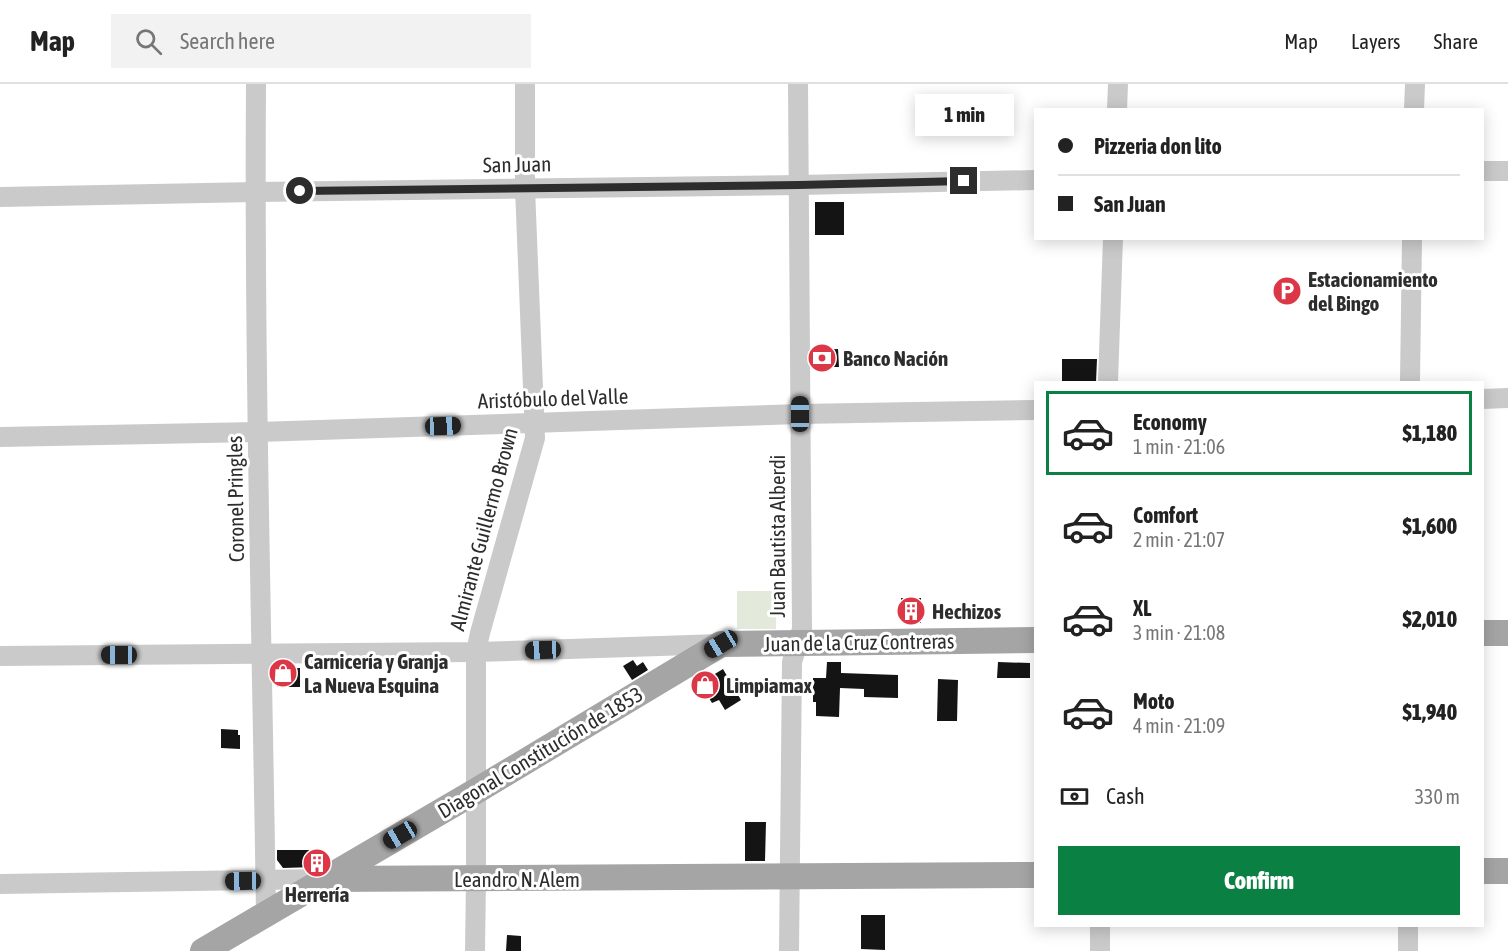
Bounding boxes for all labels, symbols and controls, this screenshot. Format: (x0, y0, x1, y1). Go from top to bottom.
search box (111, 14, 531, 68)
text: Map (30, 25, 75, 57)
icon: search (132, 25, 165, 58)
text: Search here (180, 28, 275, 54)
text: Map (1284, 29, 1318, 53)
text: Layers (1351, 29, 1401, 53)
text: Share (1434, 29, 1478, 53)
callout: 1 min (914, 94, 1014, 136)
text: 1 min (944, 103, 985, 126)
text: Pizzeria don lito (1094, 133, 1222, 159)
street label: San Juan (483, 151, 551, 177)
route end (950, 167, 977, 194)
route start (286, 177, 313, 204)
text: San Juan (1094, 191, 1166, 217)
place label: Estacionamiento del Bingo (1308, 267, 1438, 315)
parking icon: Estacionamiento del Bingo (1271, 275, 1303, 307)
bank icon: Banco Nación (806, 342, 838, 374)
place label: Banco Nación (843, 346, 948, 370)
street label: Aristóbulo del Valle (477, 383, 629, 413)
car (791, 396, 809, 432)
icon: car (1061, 406, 1115, 460)
text: Economy (1133, 409, 1207, 435)
car (425, 416, 461, 436)
text: $1,180 (1402, 420, 1457, 446)
street label: Almirante Guillermo Brown (444, 425, 522, 633)
text: 1 min · 21:06 (1133, 435, 1225, 458)
street label: Coronel Pringles (222, 436, 248, 562)
street label: Juan Bautista Alberdi (765, 455, 789, 617)
icon: car (1061, 499, 1115, 553)
text: Comfort (1133, 502, 1198, 528)
text: $1,600 (1402, 513, 1457, 539)
text: 2 min · 21:07 (1133, 528, 1225, 551)
icon: car (1061, 592, 1115, 646)
building icon: Hechizos (895, 595, 927, 627)
text: XL (1133, 595, 1151, 621)
place label: Hechizos (932, 599, 1002, 623)
text: $2,010 (1402, 606, 1457, 632)
text: 3 min · 21:08 (1133, 621, 1225, 644)
car (701, 627, 741, 661)
street label: Juan de la Cruz Contreras (763, 628, 955, 656)
car (525, 640, 561, 660)
car (101, 646, 137, 664)
place label: Carnicería y Granja La Nueva Esquina (304, 649, 449, 697)
shop icon: Carnicería y Granja La Nueva Esquina (267, 657, 299, 689)
shop icon: Limpiamax (689, 669, 721, 701)
place label: Limpiamax (726, 673, 813, 697)
street label: Diagonal Constitución de 1853 (433, 681, 647, 823)
icon: car (1061, 685, 1115, 739)
text: Moto (1133, 688, 1175, 714)
text: $1,940 (1402, 699, 1457, 725)
text: 4 min · 21:09 (1133, 714, 1225, 737)
icon: cash (1058, 780, 1091, 813)
text: Cash (1106, 783, 1145, 809)
text: 330 m (1415, 785, 1460, 808)
car (380, 818, 420, 852)
button: Confirm (1058, 846, 1460, 915)
building icon: Herrería (301, 847, 333, 879)
street label: Leandro N. Alem (454, 867, 580, 891)
car (225, 872, 261, 890)
place label: Herrería (285, 882, 349, 906)

